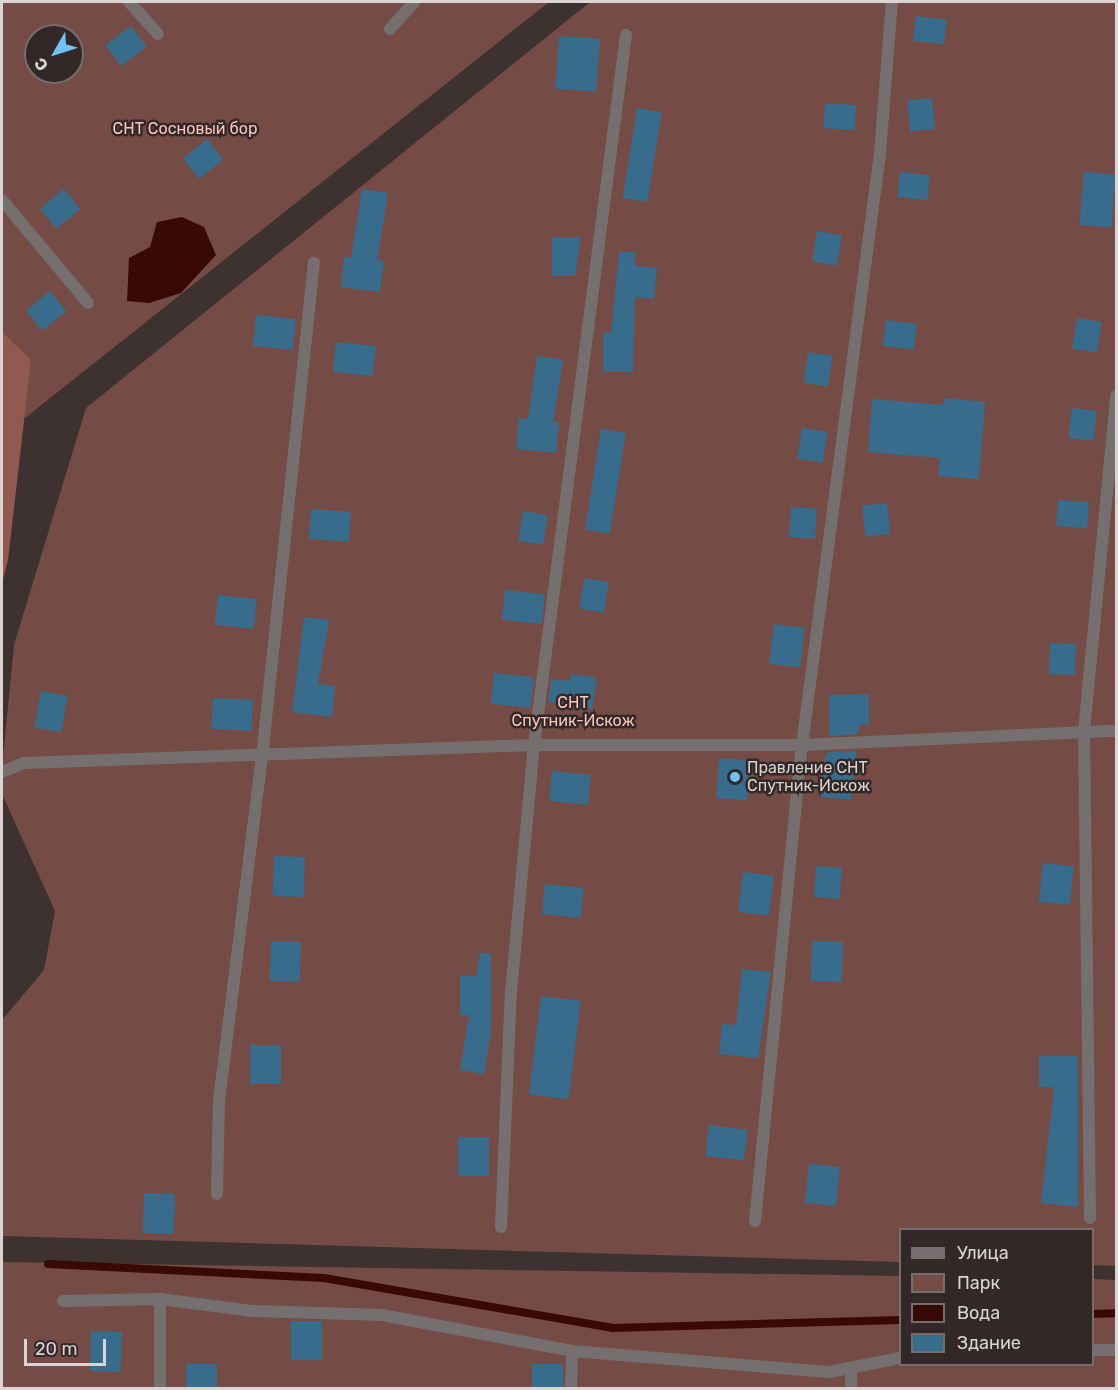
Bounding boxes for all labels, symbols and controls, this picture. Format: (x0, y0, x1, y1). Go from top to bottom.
north arrow (24, 24, 84, 84)
text: С (30, 54, 52, 75)
park label: СНТ Сосновый бор (113, 119, 257, 139)
park label: СНТ Спутник-Искож (512, 693, 634, 731)
place label: Правление СНТ Спутник-Искож (747, 758, 870, 796)
marker: Правление СНТ Спутник-Искож (728, 770, 742, 784)
legend (899, 1228, 1094, 1366)
text: Улица (957, 1242, 1009, 1264)
text: Парк (957, 1272, 1000, 1294)
text: Вода (957, 1302, 1000, 1324)
scale bar (27, 1327, 110, 1365)
text: Здание (957, 1332, 1021, 1354)
text: 20 m (35, 1338, 77, 1360)

